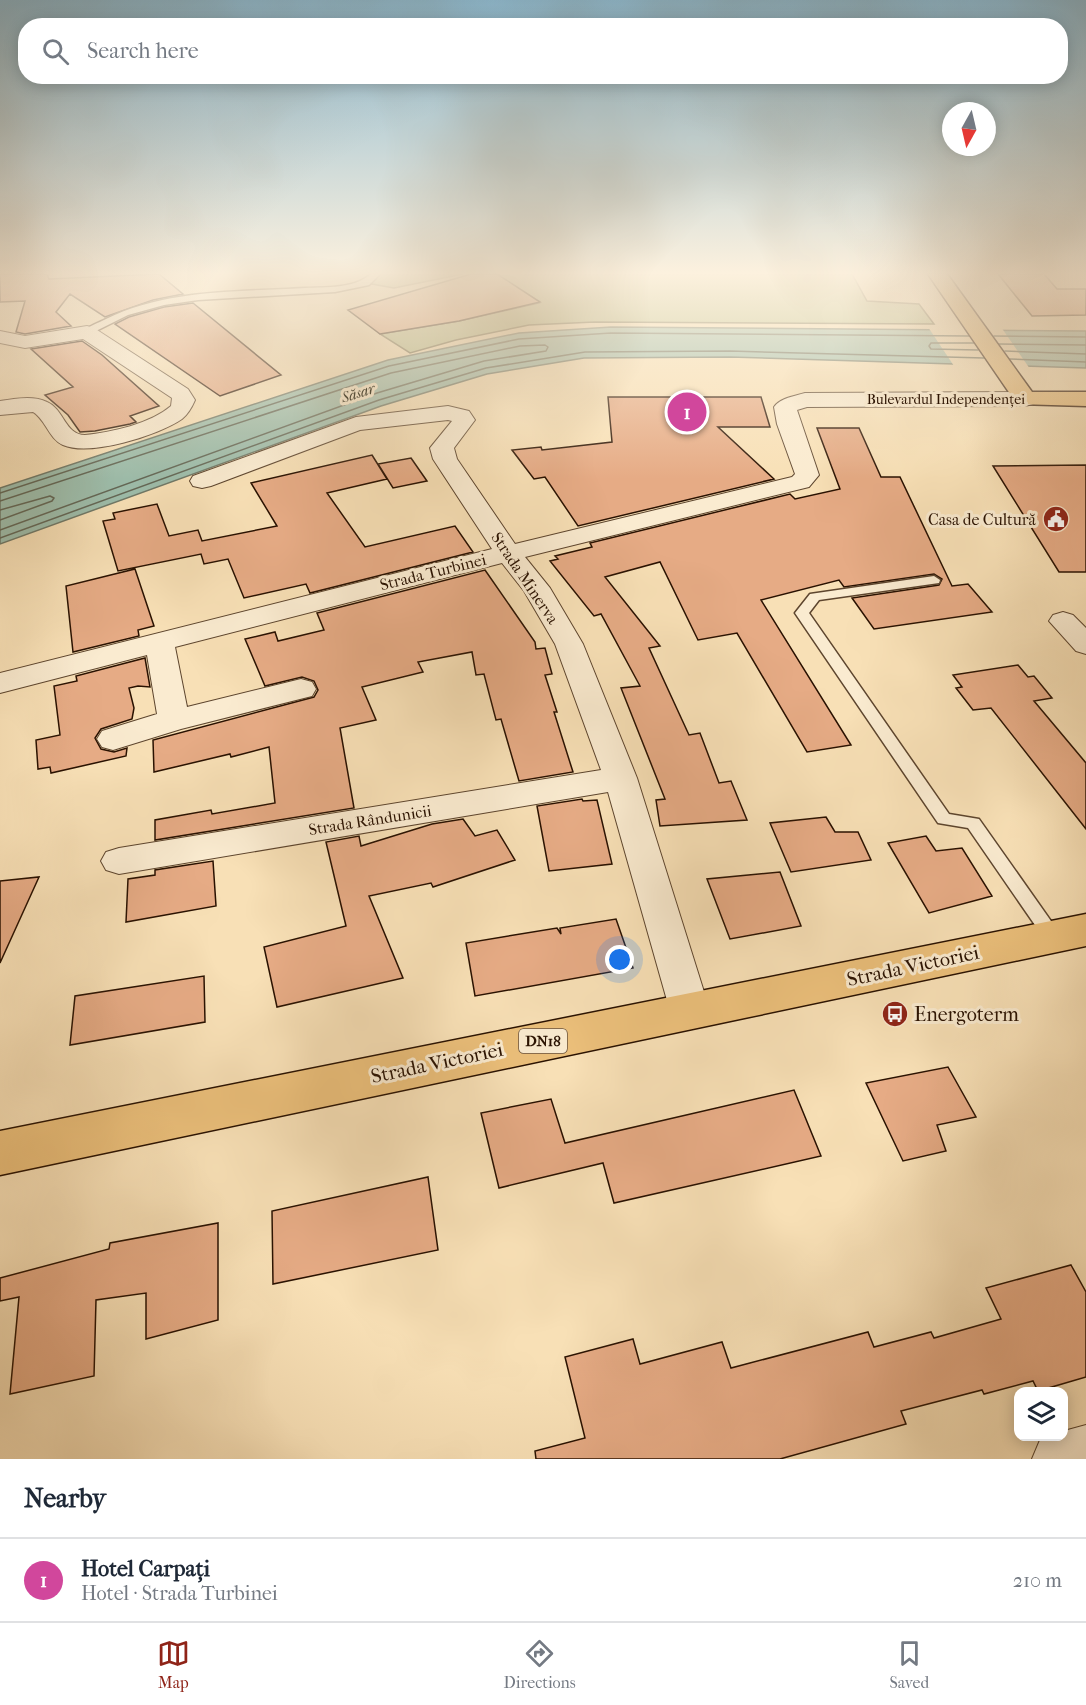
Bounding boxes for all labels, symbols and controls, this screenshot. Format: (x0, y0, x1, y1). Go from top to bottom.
search box (18, 18, 1068, 84)
icon: search (39, 35, 72, 68)
text: Search here (87, 38, 199, 64)
north arrow (942, 102, 996, 156)
water label: Săsar (338, 379, 378, 407)
pin: 1 (668, 390, 706, 434)
street label: Bulevardul Independenței (867, 391, 1025, 408)
public building icon: Casa de Cultură (1041, 504, 1071, 534)
place label: Casa de Cultură (928, 510, 1037, 529)
street label: Strada Minerva (487, 529, 563, 628)
street label: Strada Turbinei (378, 550, 488, 594)
street label: Strada Rândunicii (307, 801, 433, 839)
street label: Strada Victoriei (845, 941, 981, 991)
your location (605, 945, 634, 974)
bus stop icon: Energoterm (880, 999, 910, 1029)
place label: Energoterm (914, 1003, 1019, 1026)
road number: DN18 (519, 1029, 567, 1053)
street label: Strada Victoriei (369, 1038, 505, 1088)
map controls (1014, 1387, 1068, 1441)
button: layers (1014, 1387, 1068, 1441)
text: Nearby (24, 1483, 106, 1514)
text: Hotel Carpați (81, 1556, 210, 1582)
text: 1 (40, 1569, 47, 1592)
text: 210 m (1013, 1569, 1062, 1592)
text: Hotel · Strada Turbinei (81, 1582, 278, 1605)
tab: Map (157, 1637, 190, 1692)
tab: Directions (504, 1637, 576, 1692)
tab: Saved (889, 1637, 929, 1692)

